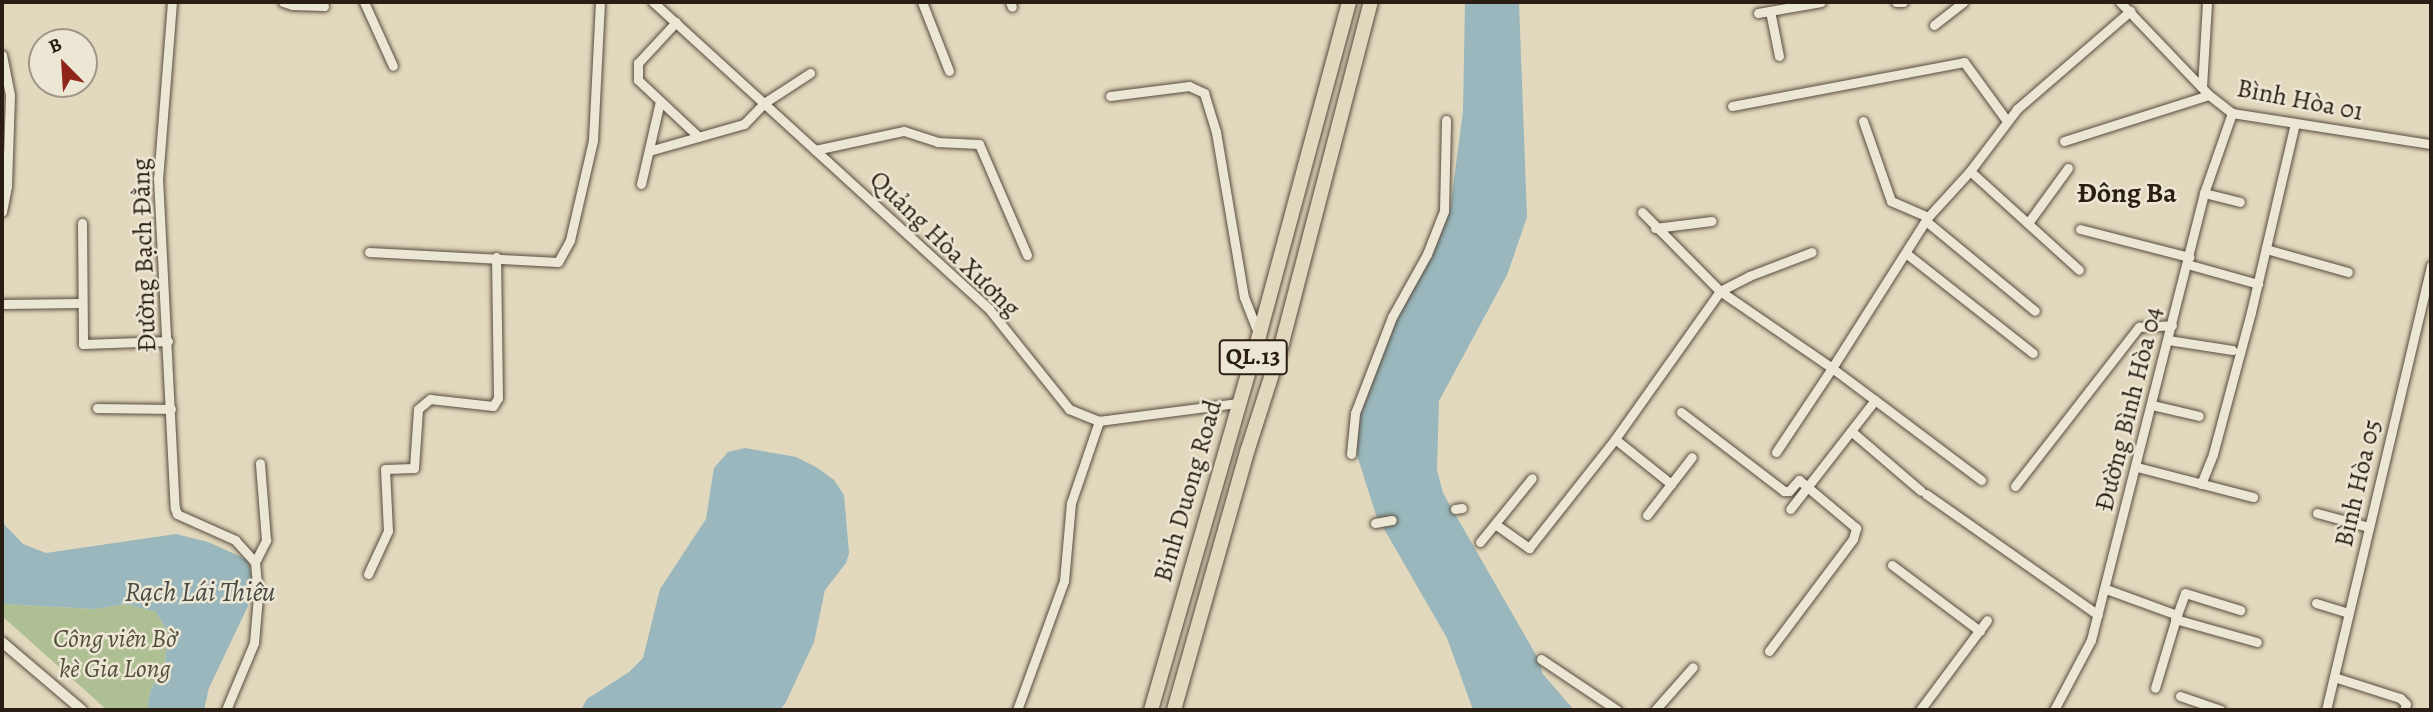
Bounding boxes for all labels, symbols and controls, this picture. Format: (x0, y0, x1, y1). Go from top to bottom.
north arrow (28, 28, 98, 98)
text: B (45, 31, 66, 60)
street label: Bình Hòa 01 (2234, 72, 2366, 128)
street label: Đường Bạch Đằng (125, 157, 163, 353)
street label: Quảng Hòa Xương (863, 164, 1027, 324)
district label: Đông Ba (2077, 176, 2177, 210)
street label: Đường Bình Hòa 04 (2089, 304, 2169, 514)
road number: QL.13 (1218, 336, 1288, 378)
street label: Binh Duong Road (1147, 396, 1229, 586)
street label: Bình Hòa 05 (2328, 416, 2388, 550)
water label: Rạch Lái Thiêu (125, 575, 275, 609)
park label: Công viên Bờ kè Gia Long (53, 623, 177, 684)

